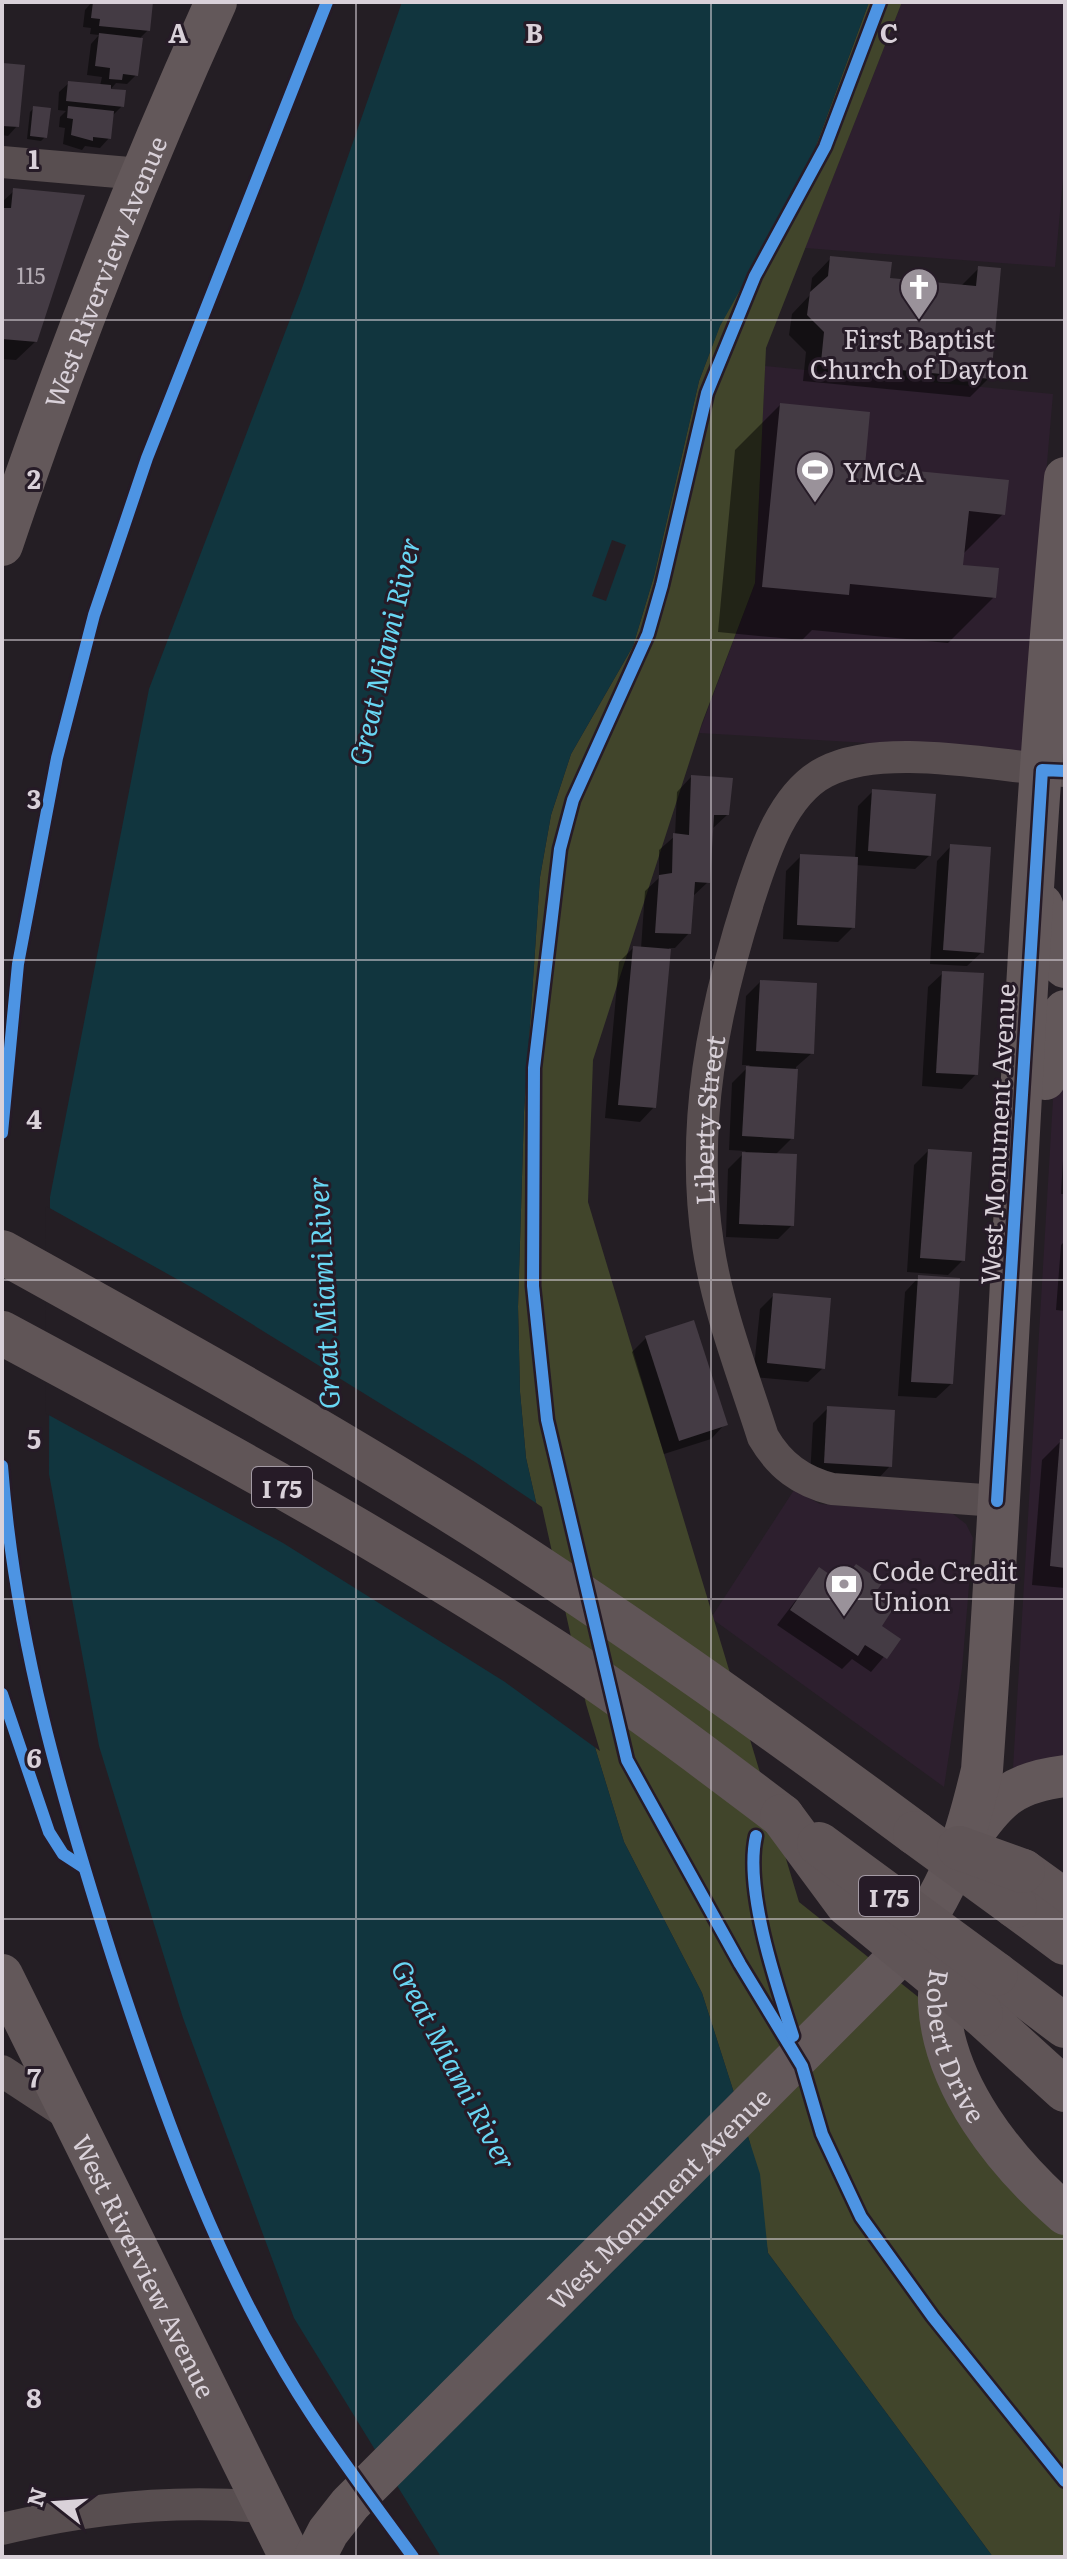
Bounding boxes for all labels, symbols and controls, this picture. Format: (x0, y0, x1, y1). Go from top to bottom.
text: A (168, 12, 188, 51)
text: B (525, 12, 543, 51)
text: C (880, 12, 898, 51)
street label: West Riverview Avenue (32, 129, 175, 413)
text: 1 (29, 138, 40, 177)
house number: 115 (16, 258, 46, 291)
church icon: First Baptist Church of Dayton (898, 266, 940, 321)
place label: First Baptist Church of Dayton (810, 318, 1028, 387)
sports icon: YMCA (794, 449, 836, 504)
place label: YMCA (843, 451, 924, 490)
text: 2 (27, 458, 41, 497)
water label: Great Miami River (336, 533, 430, 769)
text: 3 (27, 778, 41, 817)
street label: West Monument Avenue (969, 982, 1023, 1286)
street label: Liberty Street (682, 1031, 733, 1206)
text: 4 (26, 1098, 42, 1137)
water label: Great Miami River (295, 1176, 349, 1410)
text: 5 (27, 1418, 41, 1457)
road number: I 75 (252, 1467, 312, 1507)
place label: Code Credit Union (872, 1550, 1018, 1619)
bank icon: Code Credit Union (823, 1563, 865, 1618)
text: 6 (26, 1737, 42, 1776)
road number: I 75 (859, 1876, 919, 1916)
water label: Great Miami River (382, 1951, 528, 2177)
street label: Robert Drive (919, 1967, 997, 2129)
text: 7 (27, 2057, 41, 2096)
street label: West Monument Avenue (537, 2077, 778, 2318)
street label: West Riverview Avenue (64, 2127, 227, 2404)
text: 8 (26, 2377, 42, 2416)
north arrow (16, 2463, 96, 2543)
text: N (17, 2483, 54, 2510)

